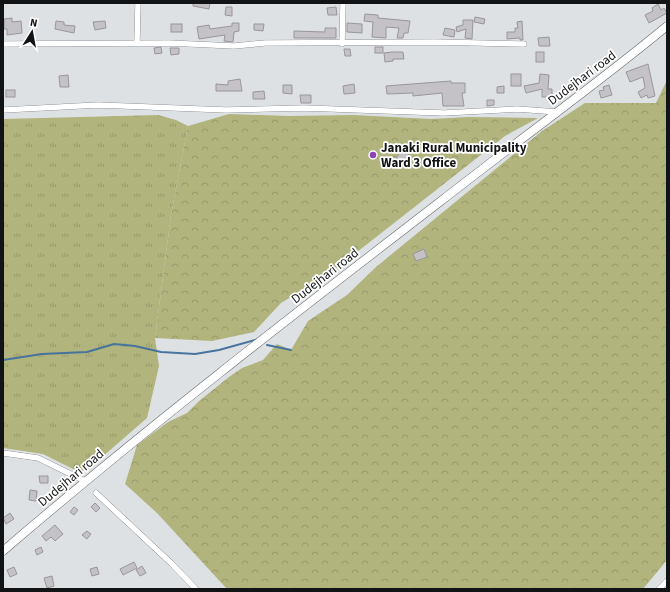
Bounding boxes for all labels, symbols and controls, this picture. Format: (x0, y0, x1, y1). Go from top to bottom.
north arrow (12, 12, 52, 52)
text: N (29, 15, 39, 31)
street label: Dudejhari road (544, 46, 620, 110)
place label: Janaki Rural Municipality Ward 3 Office (381, 139, 527, 172)
marker: Janaki Rural Municipality Ward 3 Office (368, 150, 378, 160)
street label: Dudejhari road (288, 244, 362, 308)
street label: Dudejhari road (34, 445, 108, 511)

